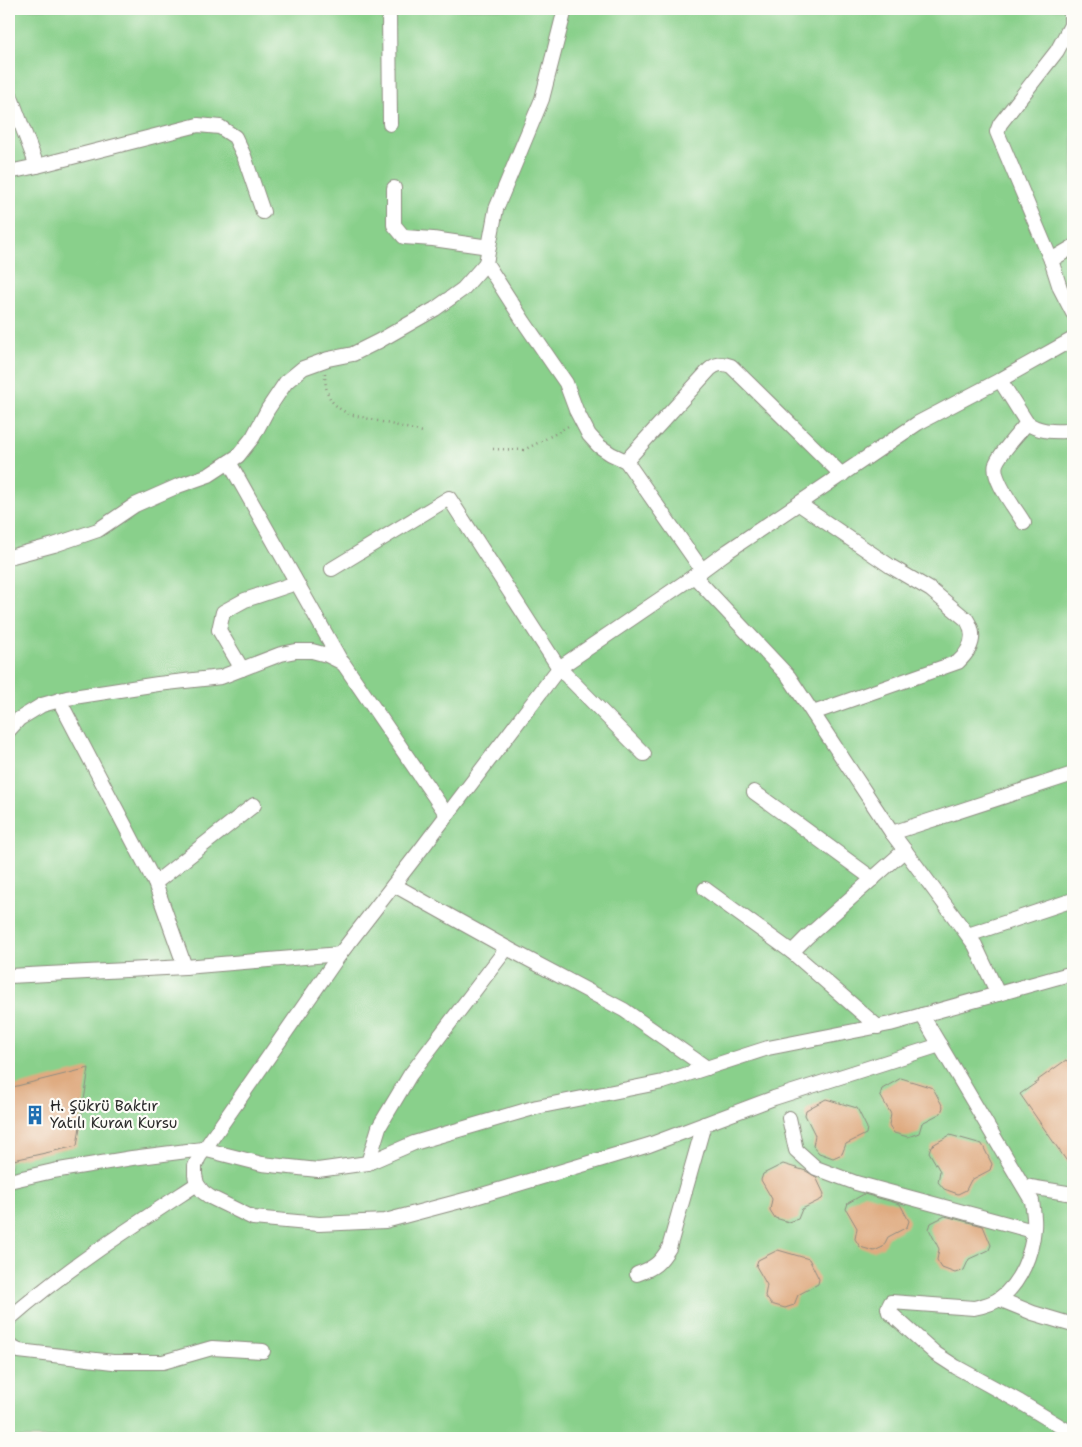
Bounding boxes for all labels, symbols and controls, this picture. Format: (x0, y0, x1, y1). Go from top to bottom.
place label: H. Şükrü Baktır Yatılı Kuran Kursu (50, 1096, 178, 1133)
building icon: H. Şükrü Baktır Yatılı Kuran Kursu (24, 1104, 46, 1126)

